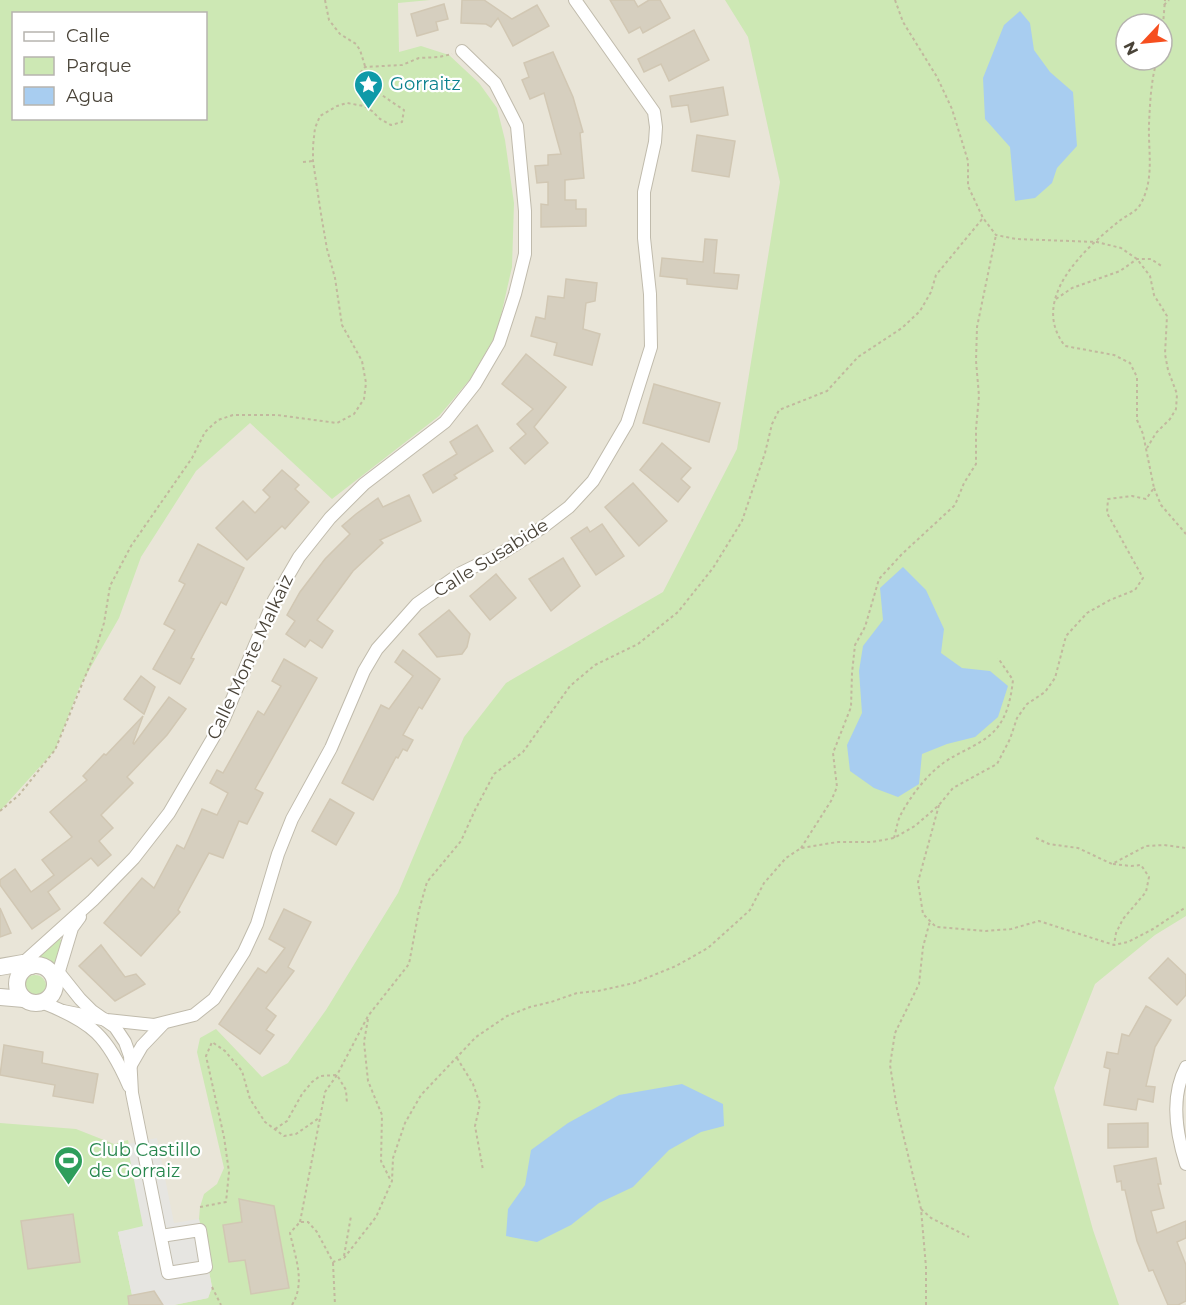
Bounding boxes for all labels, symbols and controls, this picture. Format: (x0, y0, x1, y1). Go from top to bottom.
legend (12, 12, 207, 120)
north arrow (1114, 12, 1174, 72)
text: Calle (66, 25, 110, 47)
text: N (1120, 38, 1142, 58)
text: Parque (66, 55, 132, 77)
place icon: Gorraitz (353, 68, 385, 110)
place label: Gorraitz (390, 73, 461, 95)
text: Agua (66, 85, 114, 107)
street label: Calle Susabide (430, 514, 553, 602)
street label: Calle Monte Malkaiz (202, 571, 298, 743)
place label: Club Castillo de Gorraiz (89, 1139, 201, 1182)
sports icon: Club Castillo de Gorraiz (52, 1144, 84, 1186)

